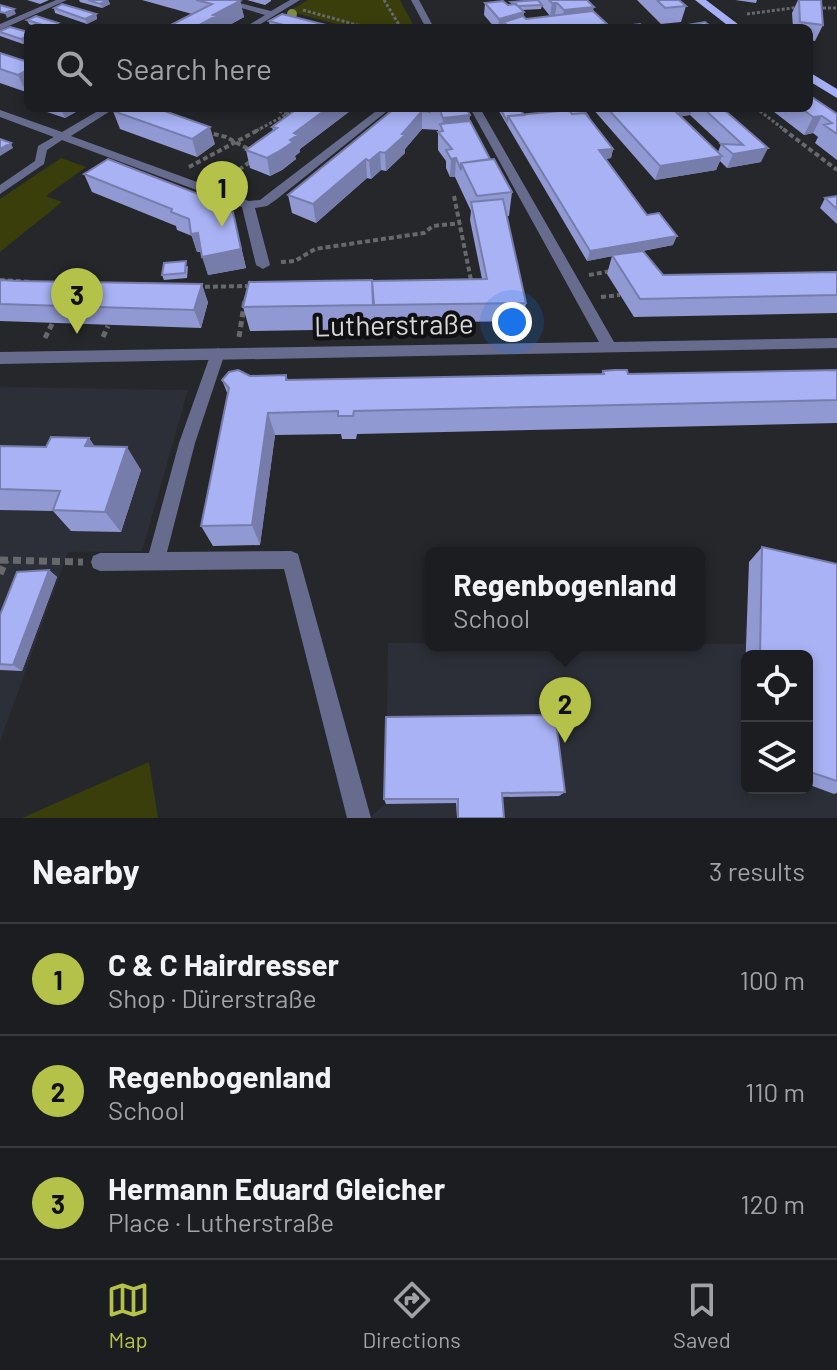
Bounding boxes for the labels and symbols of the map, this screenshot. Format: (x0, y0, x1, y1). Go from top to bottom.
pin: 1 (196, 161, 248, 227)
pin: 3 (51, 268, 103, 334)
your location (492, 302, 532, 342)
street label: Lutherstraße (314, 306, 474, 342)
pin: 2 (539, 677, 591, 743)

